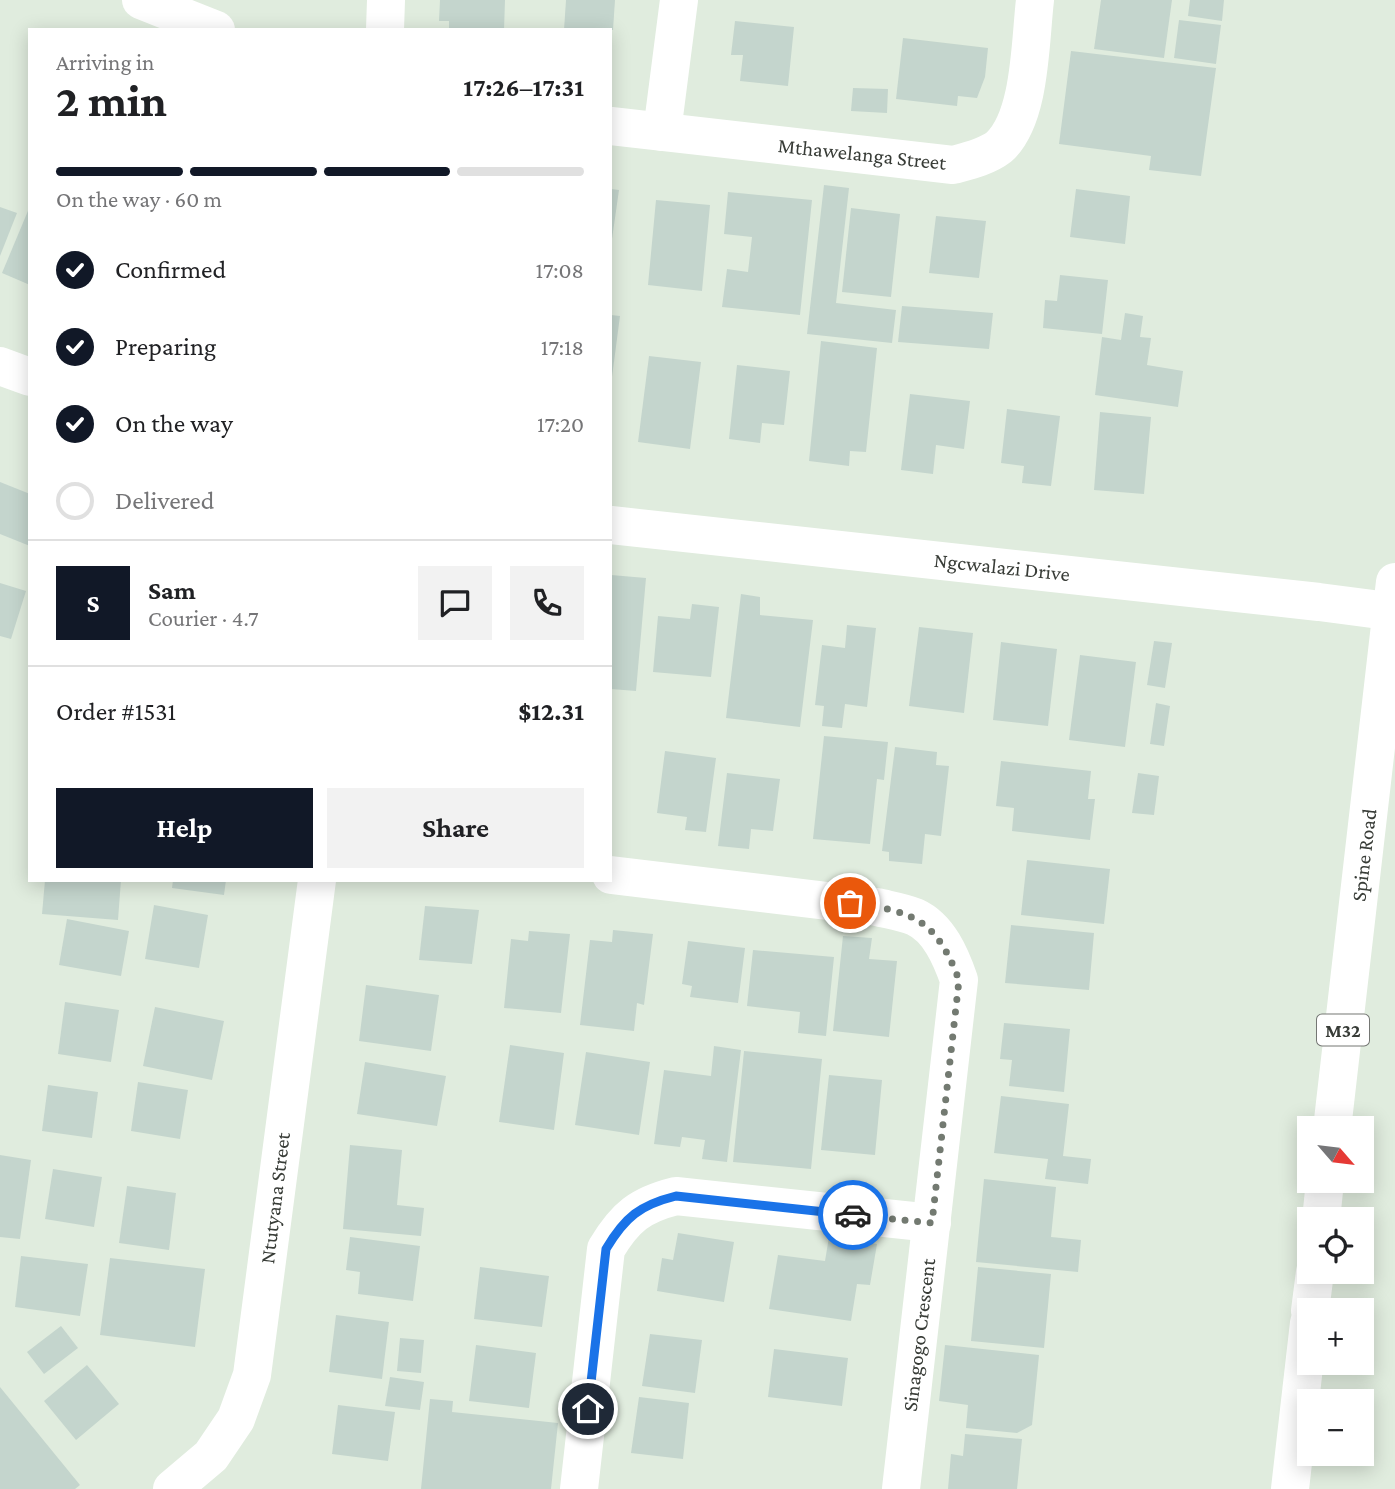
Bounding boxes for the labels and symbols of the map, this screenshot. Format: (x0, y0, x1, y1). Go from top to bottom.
street label: Mthawelanga Street (777, 133, 948, 175)
street label: Ngcwalazi Drive (933, 548, 1071, 586)
street label: Spine Road (1346, 807, 1382, 903)
pin (820, 873, 880, 933)
road number: M32 (1317, 1014, 1369, 1046)
north arrow (1297, 1116, 1374, 1194)
street label: Ntutyana Street (255, 1130, 295, 1265)
courier (818, 1180, 888, 1250)
street label: Sinagogo Crescent (898, 1256, 940, 1413)
pin (558, 1379, 618, 1439)

